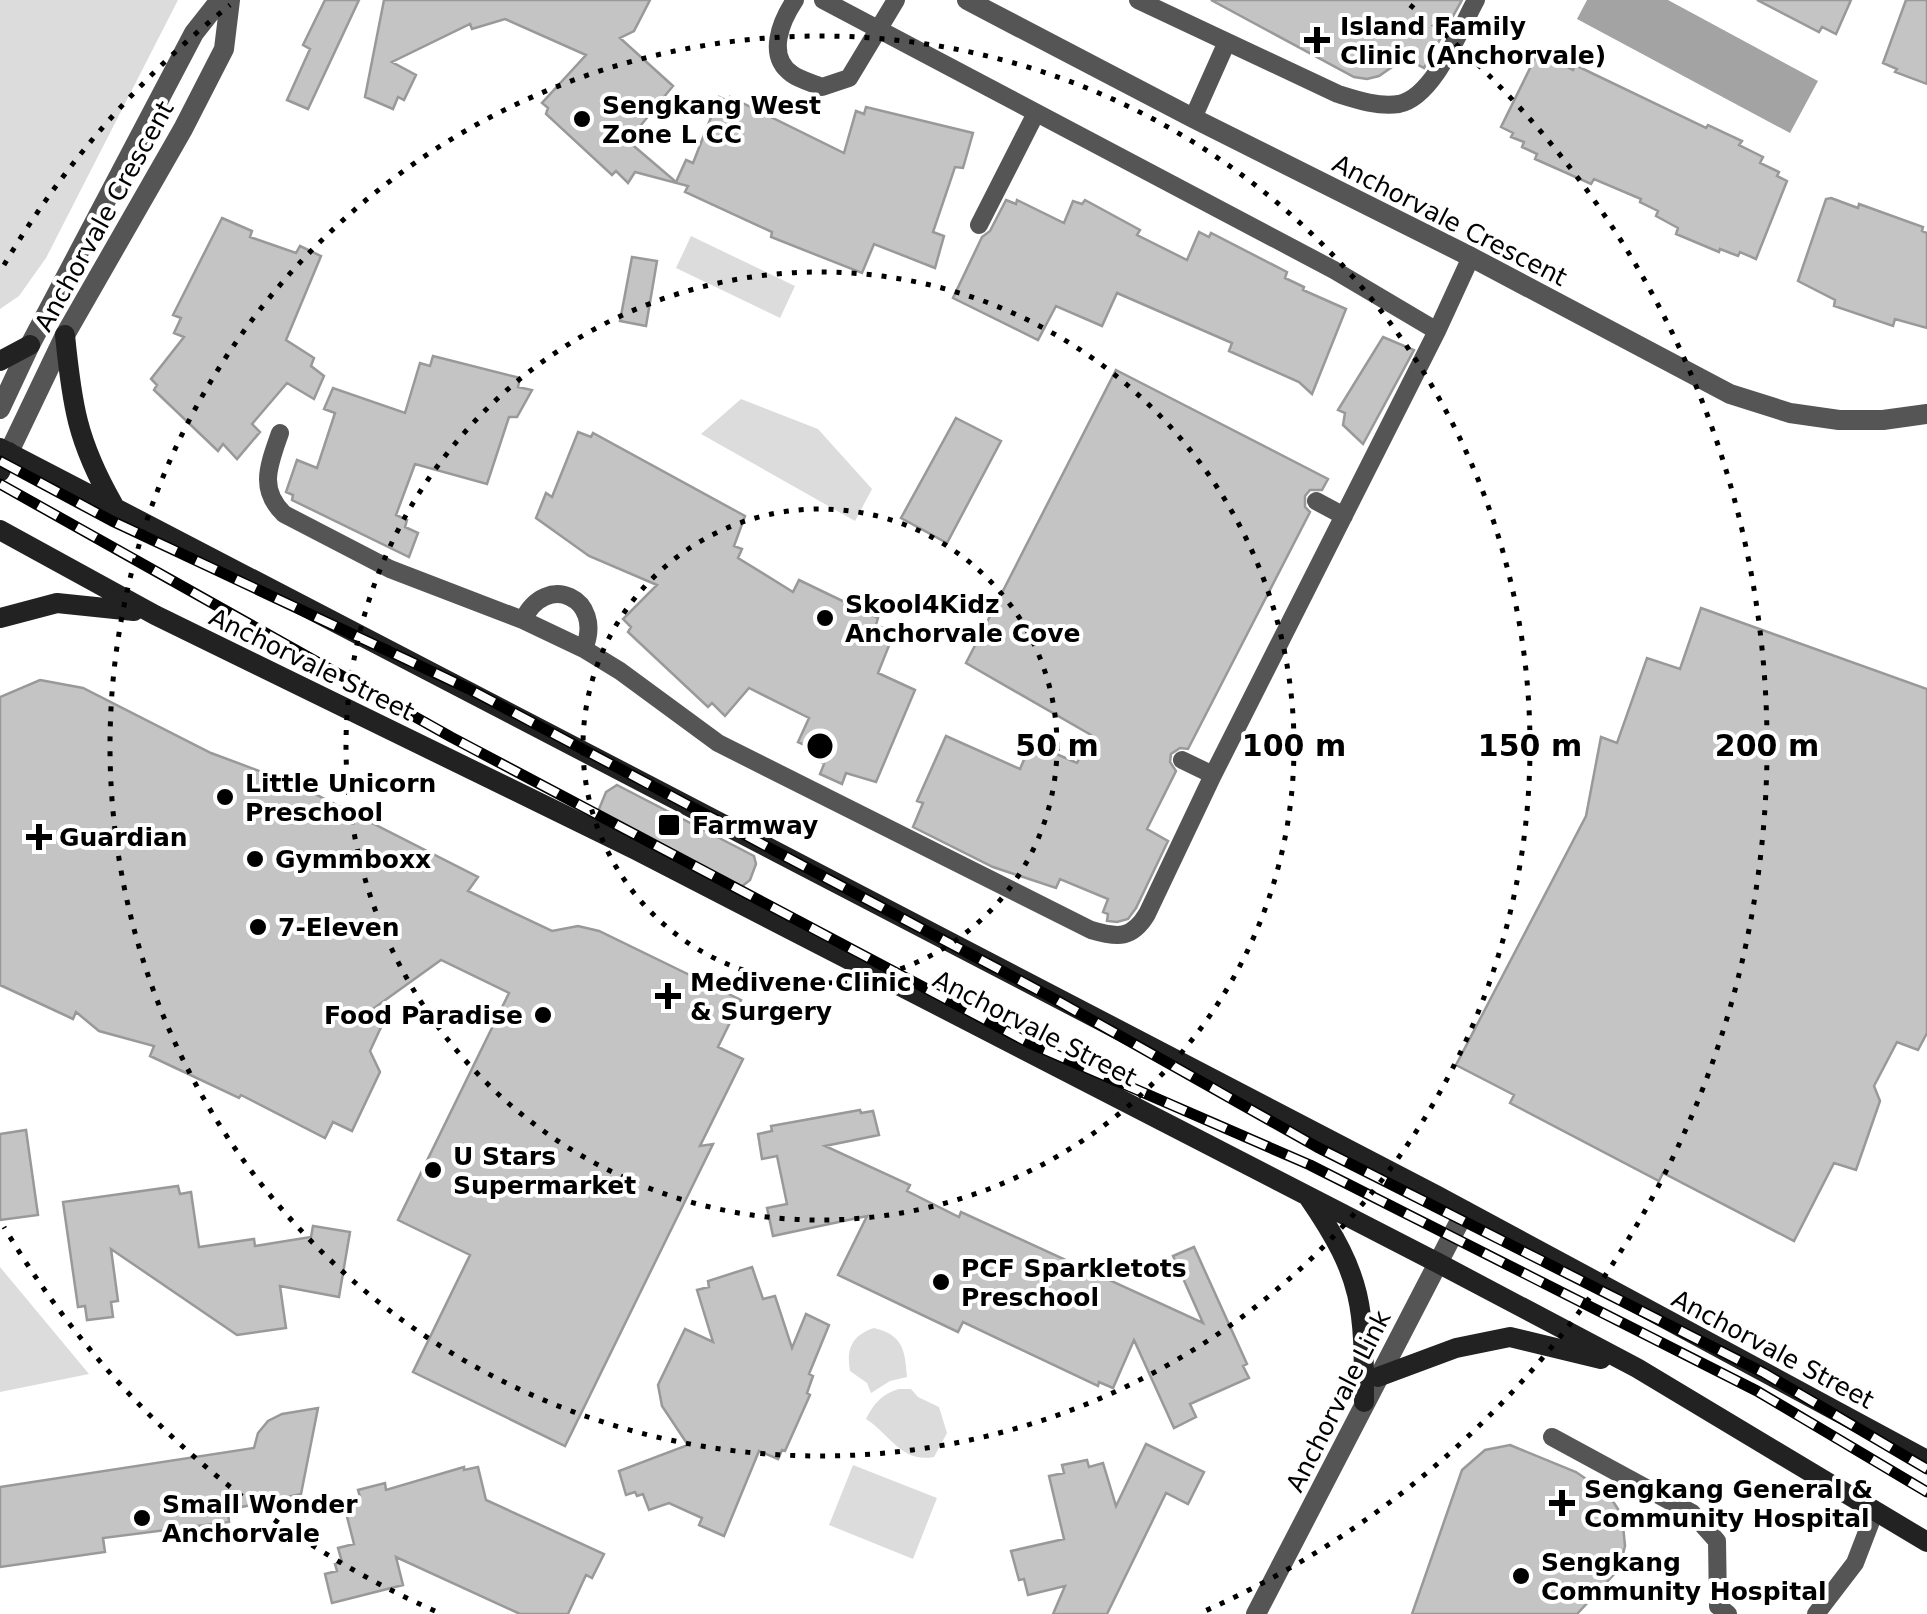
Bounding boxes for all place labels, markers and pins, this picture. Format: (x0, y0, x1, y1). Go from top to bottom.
place label: Island Family Clinic (Anchorvale) (1340, 12, 1606, 70)
marker: Island Family Clinic (Anchorvale) (1304, 27, 1330, 53)
place label: Sengkang West Zone L CC (602, 91, 821, 149)
marker: Sengkang West Zone L CC (571, 108, 593, 130)
place label: Skool4Kidz Anchorvale Cove (845, 590, 1080, 648)
marker: Skool4Kidz Anchorvale Cove (814, 607, 836, 629)
centre of rings (802, 728, 838, 764)
place label: Little Unicorn Preschool (245, 769, 436, 827)
marker: Little Unicorn Preschool (214, 786, 236, 808)
place label: Farmway (692, 811, 818, 840)
marker: Farmway (656, 812, 682, 838)
place label: Guardian (59, 823, 188, 852)
marker: Guardian (28, 826, 50, 848)
place label: Gymmboxx (275, 845, 431, 874)
marker: Gymmboxx (244, 848, 266, 870)
place label: 7-Eleven (278, 913, 399, 942)
marker: 7-Eleven (247, 916, 269, 938)
place label: Medivene Clinic & Surgery (690, 968, 912, 1026)
marker: Medivene Clinic & Surgery (655, 983, 681, 1009)
place label: Food Paradise (324, 1001, 523, 1030)
marker: Food Paradise (532, 1004, 554, 1026)
place label: U Stars Supermarket (453, 1142, 636, 1200)
marker: U Stars Supermarket (422, 1159, 444, 1181)
place label: PCF Sparkletots Preschool (961, 1254, 1187, 1312)
marker: PCF Sparkletots Preschool (930, 1271, 952, 1293)
place label: Sengkang General & Community Hospital (1584, 1475, 1873, 1533)
place label: Small Wonder Anchorvale (162, 1490, 358, 1548)
marker: Sengkang General & Community Hospital (1549, 1490, 1575, 1516)
marker: Small Wonder Anchorvale (131, 1507, 153, 1529)
place label: Sengkang Community Hospital (1541, 1548, 1827, 1606)
marker: Sengkang Community Hospital (1510, 1565, 1532, 1587)

